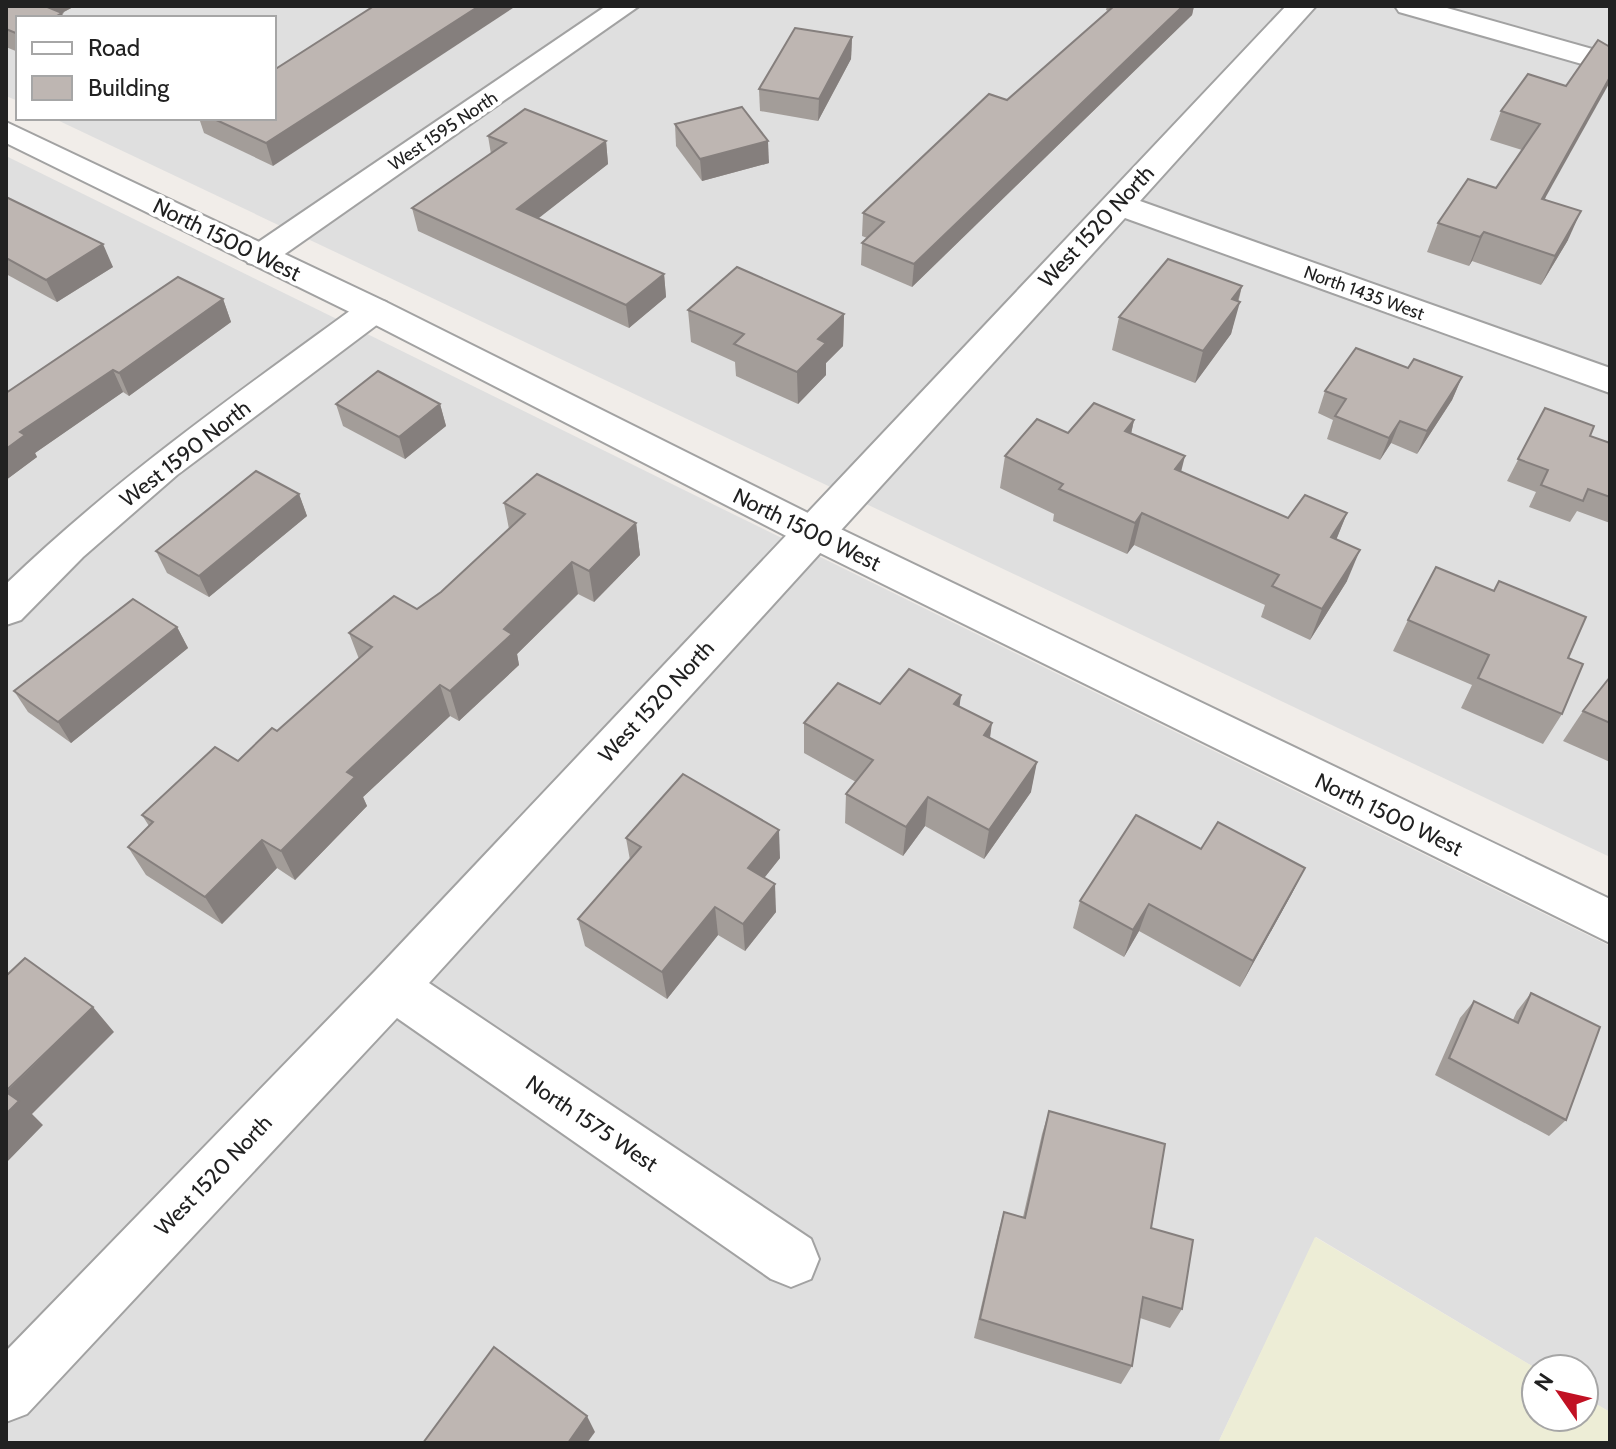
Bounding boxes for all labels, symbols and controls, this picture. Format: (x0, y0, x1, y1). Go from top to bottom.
legend (16, 16, 276, 120)
text: Road (88, 33, 140, 62)
text: Building (88, 73, 170, 102)
street label: West 1595 North (384, 86, 502, 176)
street label: West 1520 North (1033, 160, 1160, 293)
street label: North 1500 West (149, 192, 306, 287)
street label: North 1435 West (1301, 261, 1427, 325)
street label: West 1590 North (115, 394, 256, 513)
street label: North 1500 West (729, 482, 886, 577)
street label: West 1520 North (593, 635, 720, 768)
street label: North 1500 West (1311, 767, 1468, 862)
street label: North 1575 West (521, 1069, 663, 1178)
street label: West 1520 North (149, 1109, 278, 1241)
north arrow (1520, 1353, 1600, 1433)
text: N (1528, 1368, 1559, 1396)

